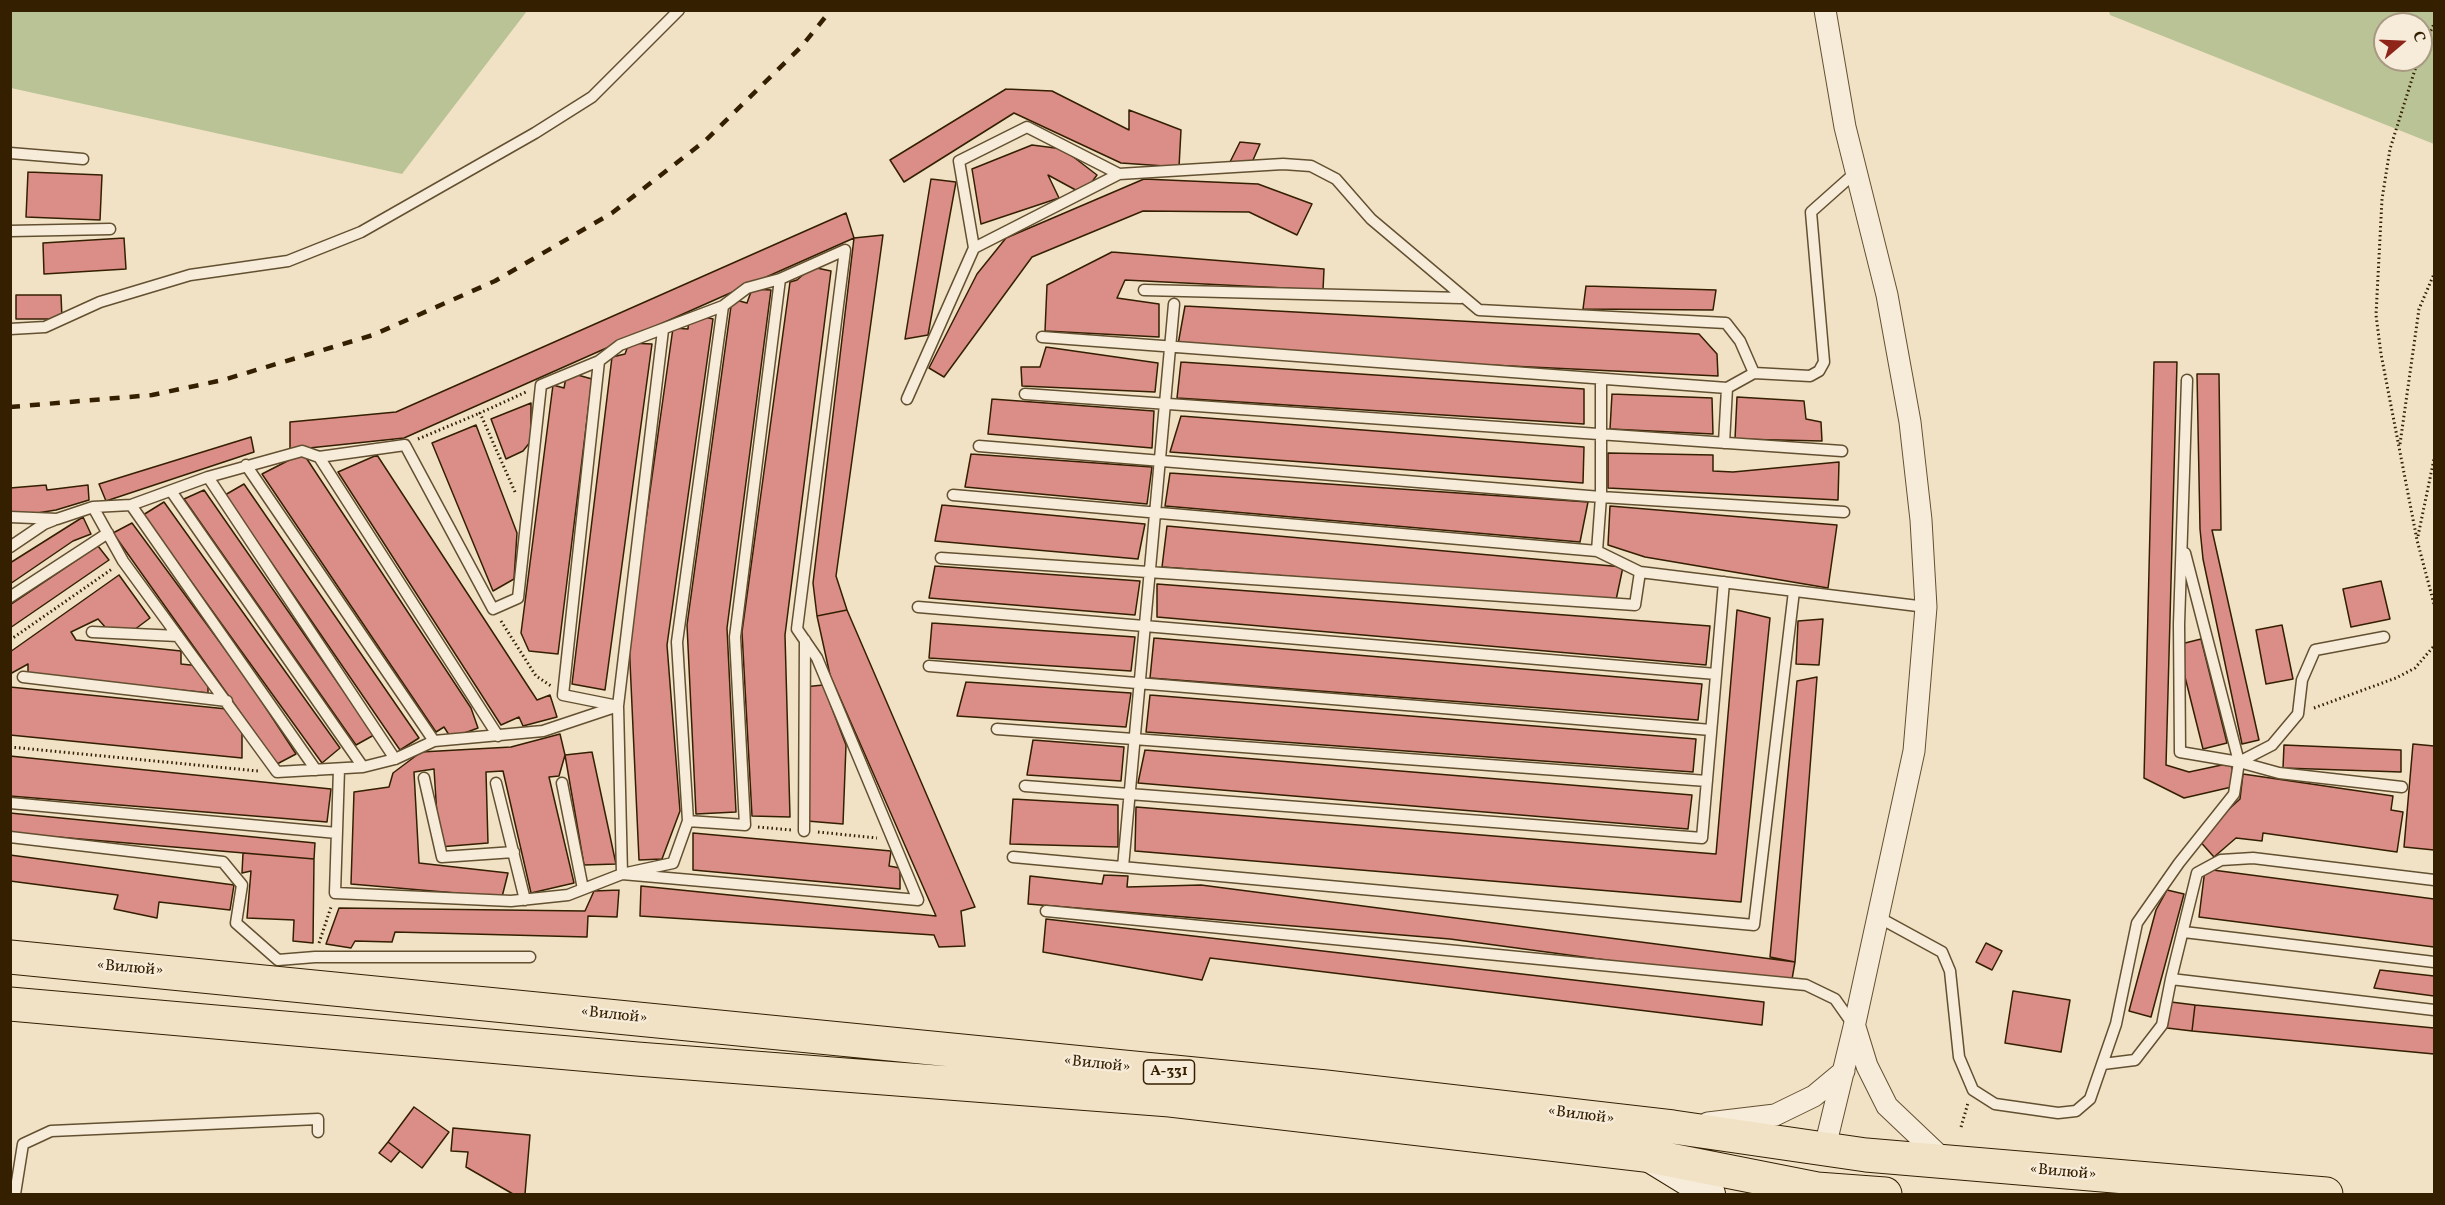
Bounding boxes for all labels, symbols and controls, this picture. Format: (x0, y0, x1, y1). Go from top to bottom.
north arrow (2373, 12, 2433, 72)
text: С (2406, 28, 2430, 45)
street label: «Вилюй» (96, 957, 164, 981)
street label: «Вилюй» (580, 1003, 648, 1029)
street label: «Вилюй» (1063, 1052, 1131, 1078)
road number: А-331 (1144, 1060, 1194, 1084)
street label: «Вилюй» (1547, 1102, 1615, 1130)
street label: «Вилюй» (2029, 1161, 2097, 1185)

